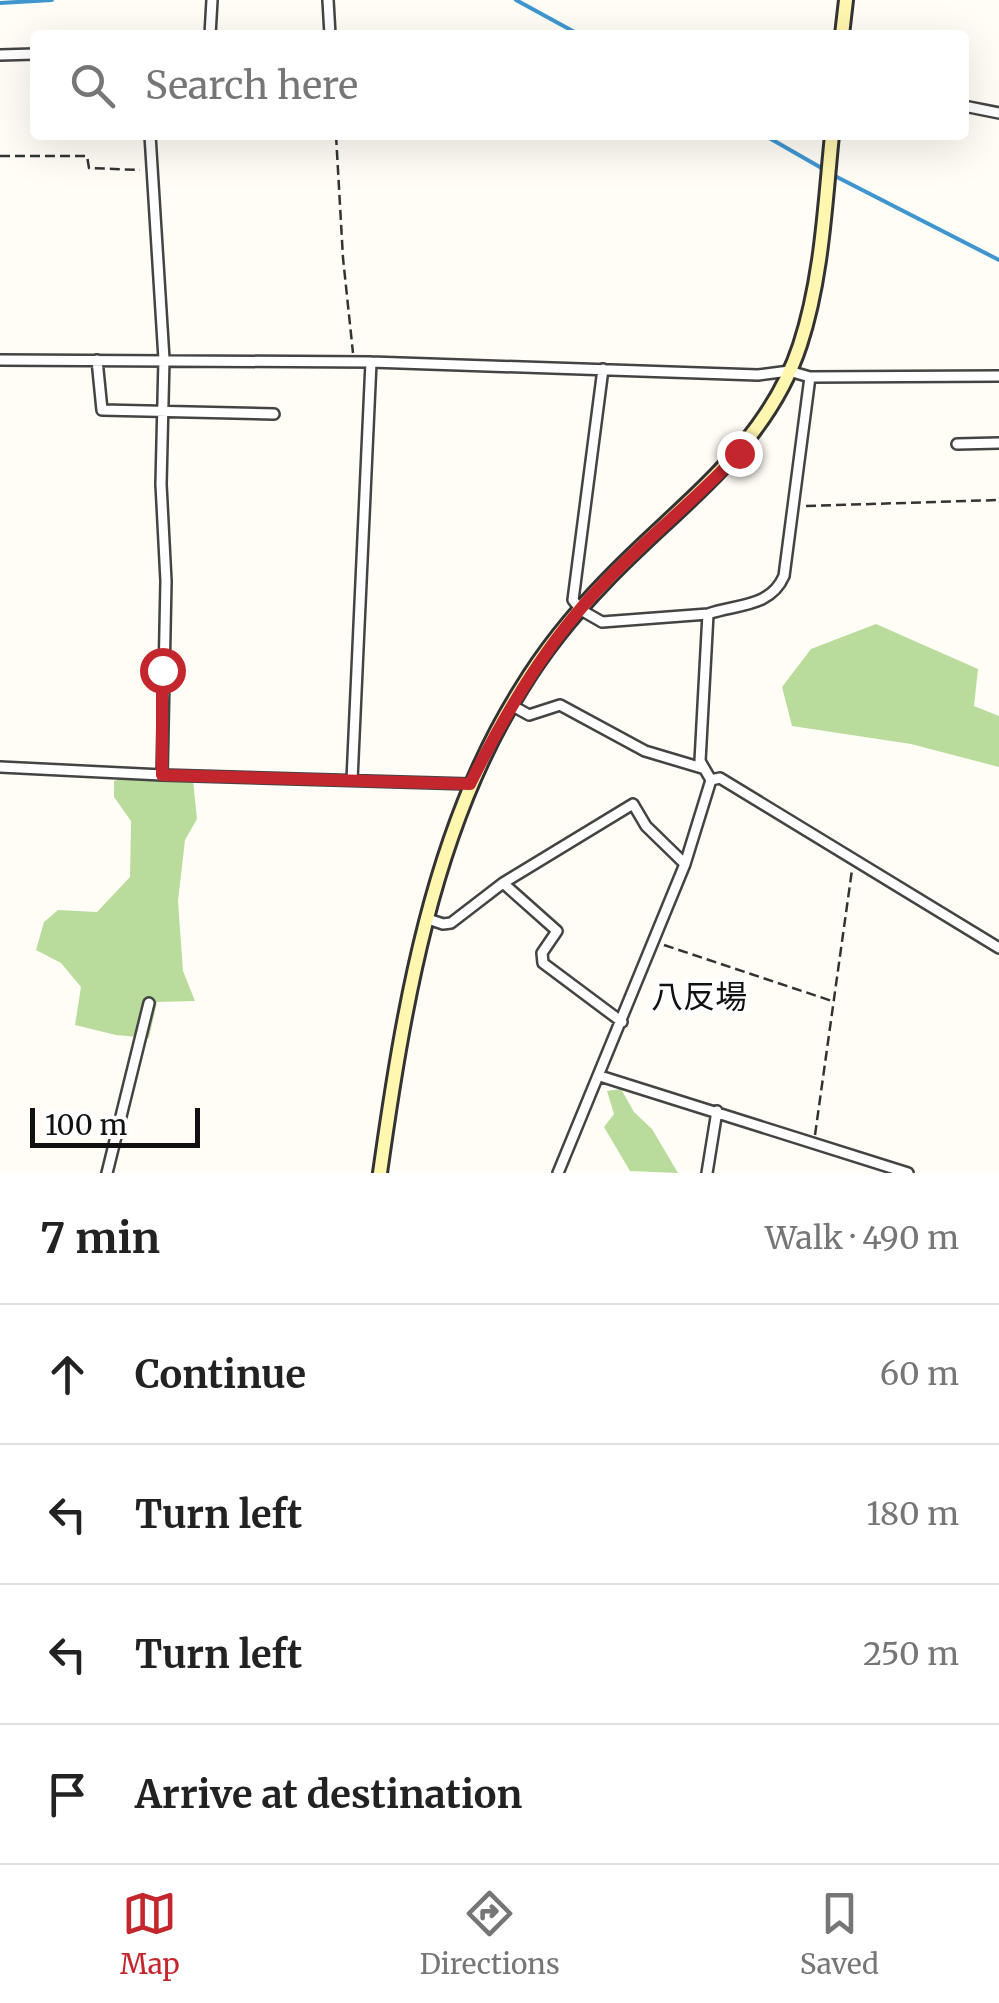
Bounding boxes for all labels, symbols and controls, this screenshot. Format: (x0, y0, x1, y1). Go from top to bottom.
search box (30, 30, 969, 140)
icon: search (65, 58, 120, 113)
text: Search here (145, 62, 358, 109)
route end (717, 431, 763, 477)
route start (140, 648, 186, 694)
district label: 八反場 (651, 977, 747, 1017)
scale bar (30, 1103, 200, 1148)
text: 100 m (45, 1107, 127, 1143)
text: 7 min (40, 1212, 160, 1264)
text: Walk · 490 m (765, 1218, 959, 1258)
icon: ahead (40, 1347, 95, 1402)
text: Continue (135, 1351, 306, 1398)
text: 60 m (880, 1354, 959, 1394)
icon: left (40, 1487, 95, 1542)
text: Turn left (135, 1491, 302, 1538)
text: 180 m (867, 1494, 959, 1534)
icon: left (40, 1627, 95, 1682)
text: Turn left (135, 1631, 302, 1678)
text: 250 m (863, 1634, 959, 1674)
icon: arrive (40, 1767, 95, 1822)
text: Arrive at destination (135, 1771, 522, 1818)
tab: Map (120, 1886, 180, 1982)
tab: Directions (420, 1886, 560, 1982)
tab: Saved (800, 1886, 879, 1982)

